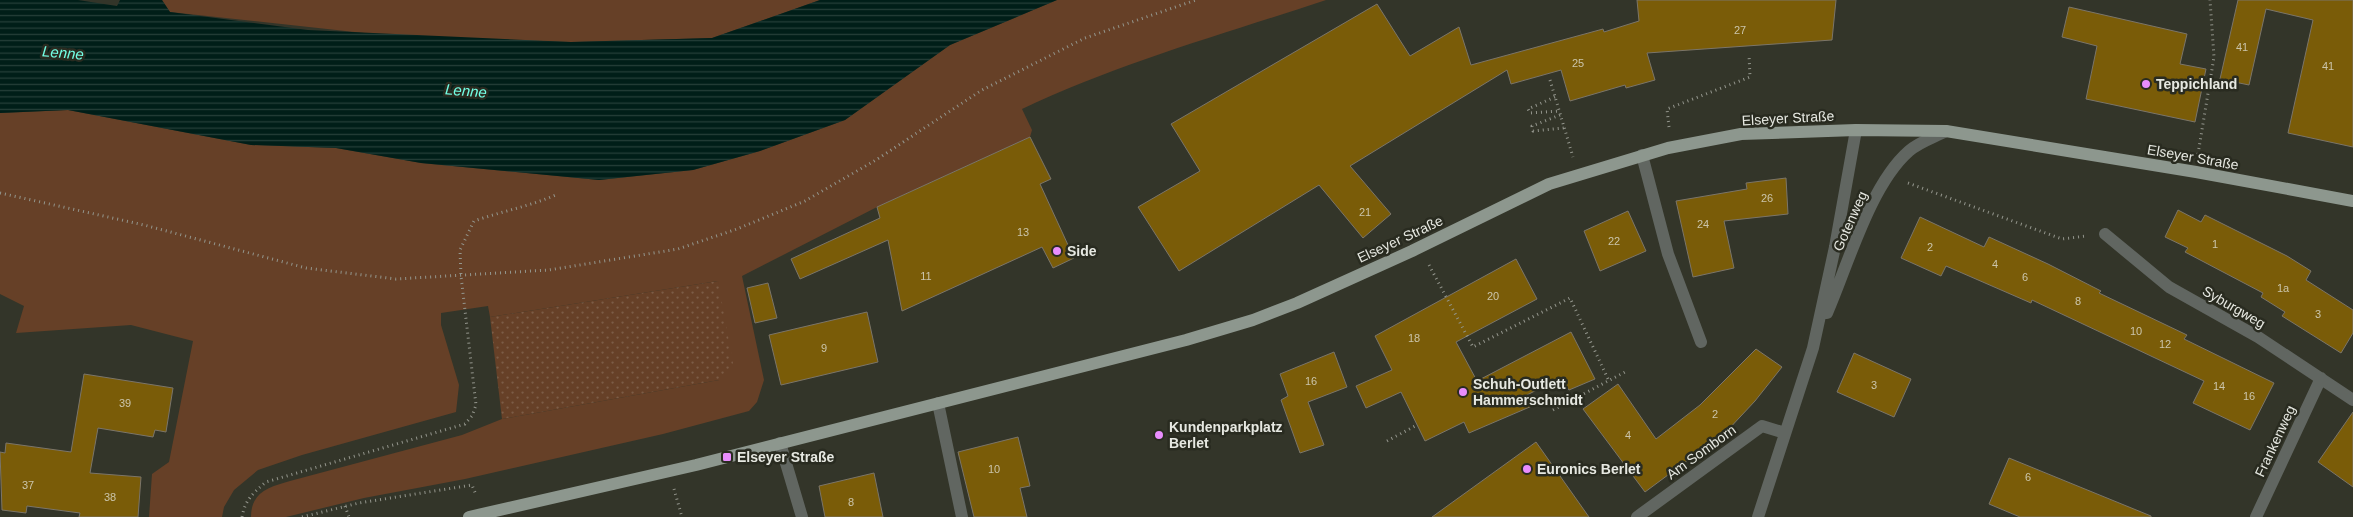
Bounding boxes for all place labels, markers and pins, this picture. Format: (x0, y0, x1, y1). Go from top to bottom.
place label: Teppichland (2156, 76, 2237, 92)
marker: Teppichland (2140, 78, 2152, 90)
place label: Side (1067, 243, 1097, 259)
marker: Side (1051, 245, 1063, 257)
place label: Schuh-Outlett Hammerschmidt (1473, 376, 1583, 408)
marker: Schuh-Outlett Hammerschmidt (1457, 386, 1469, 398)
place label: Kundenparkplatz Berlet (1169, 419, 1283, 451)
marker: Kundenparkplatz Berlet (1153, 429, 1165, 441)
place label: Elseyer Straße (737, 449, 834, 465)
marker: Elseyer Straße (721, 451, 733, 463)
place label: Euronics Berlet (1537, 461, 1641, 477)
marker: Euronics Berlet (1521, 463, 1533, 475)

